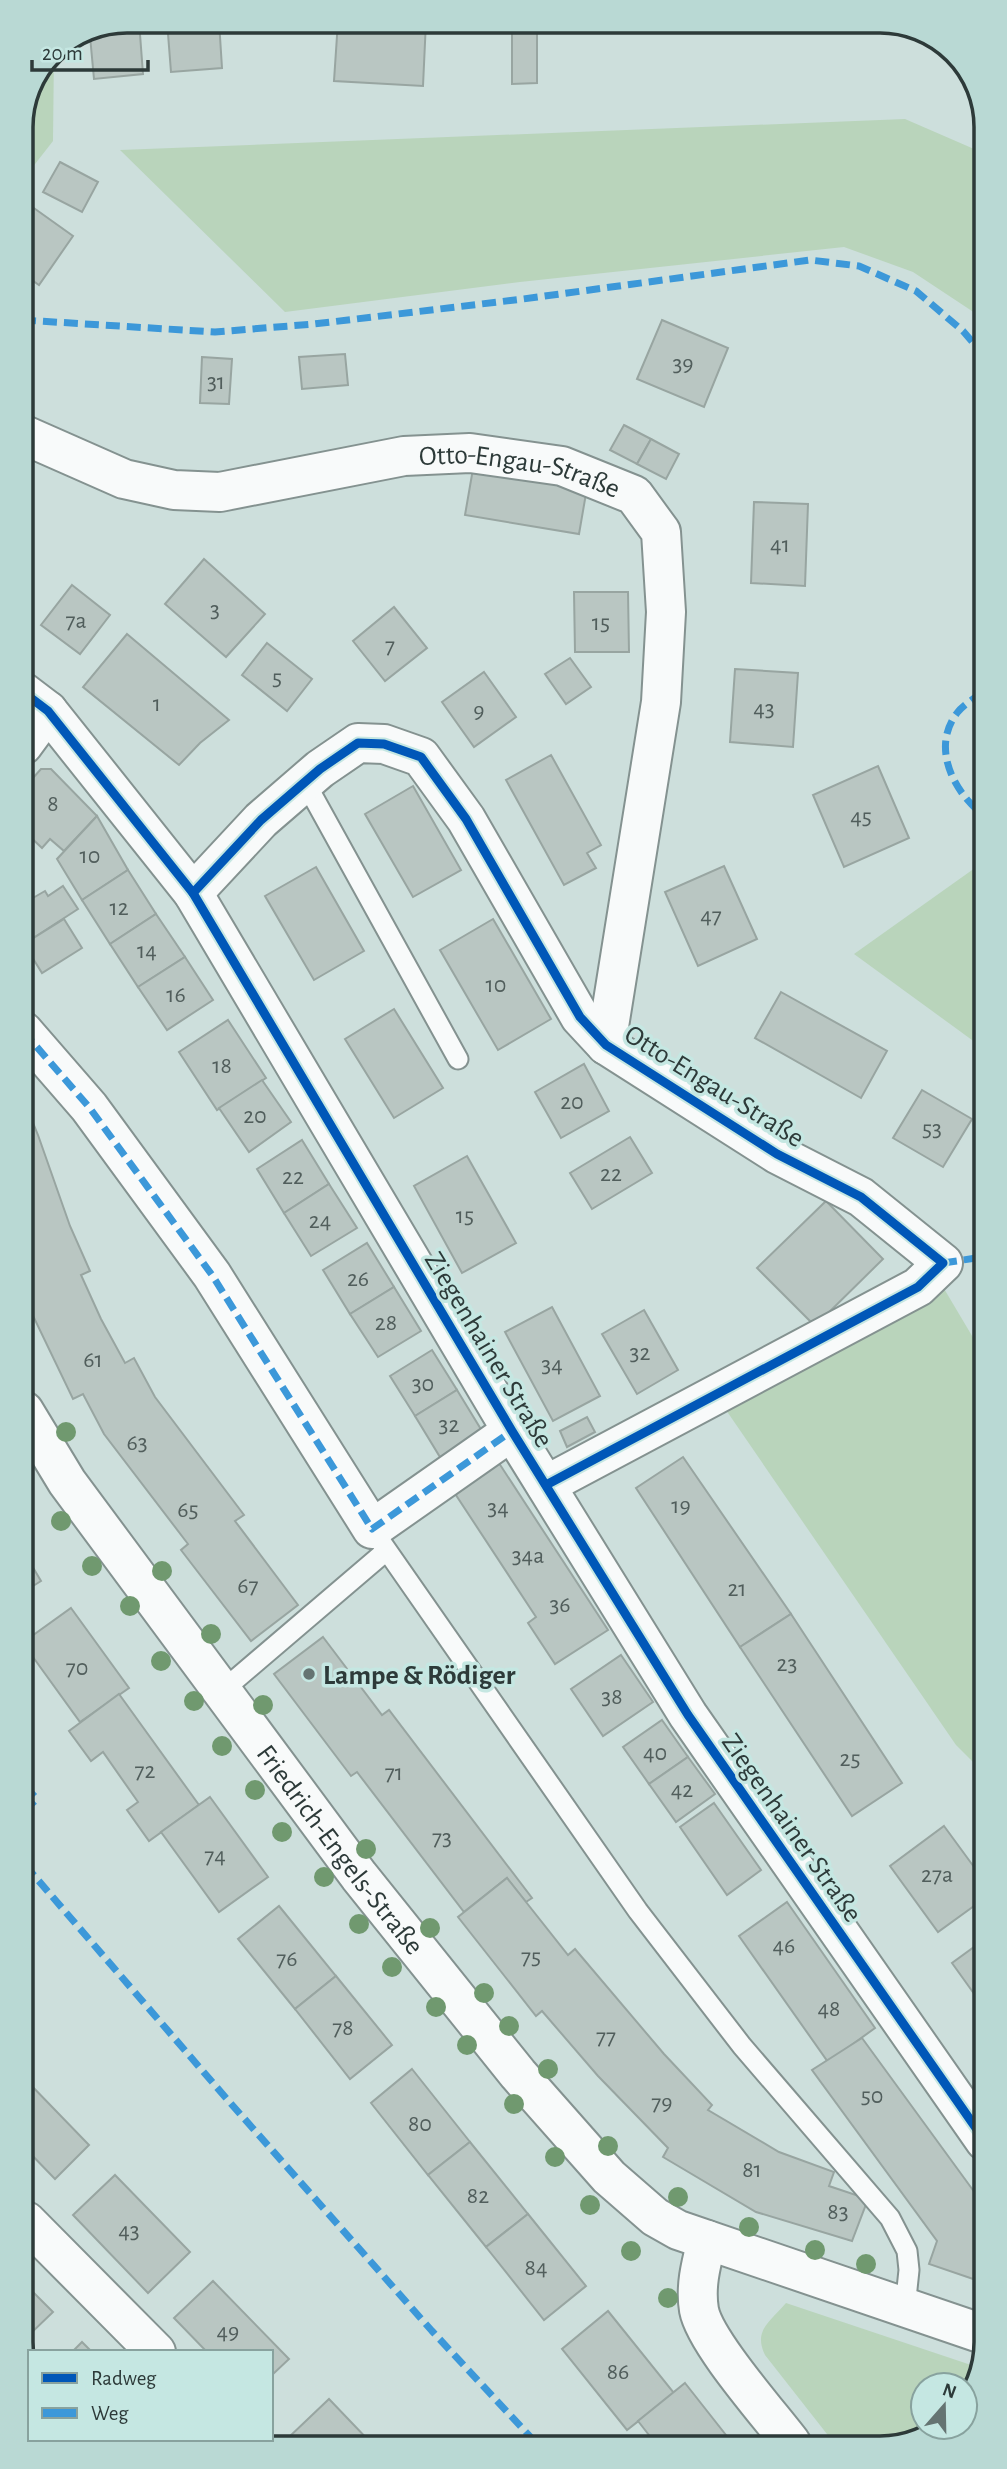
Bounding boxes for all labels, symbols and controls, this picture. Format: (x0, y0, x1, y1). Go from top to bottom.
scale bar (32, 28, 147, 72)
text: 20 m (42, 43, 83, 64)
house number: 39 (672, 352, 694, 376)
house number: 31 (207, 370, 225, 394)
street label: Otto-Engau-Straße (418, 441, 624, 504)
house number: 41 (770, 533, 790, 557)
house number: 3 (210, 598, 220, 622)
house number: 7a (65, 609, 87, 633)
house number: 15 (592, 611, 610, 635)
house number: 7 (385, 634, 395, 658)
house number: 5 (272, 666, 282, 690)
house number: 1 (153, 692, 161, 716)
house number: 43 (753, 697, 775, 721)
house number: 9 (473, 699, 485, 723)
house number: 8 (47, 792, 59, 816)
house number: 45 (850, 805, 872, 829)
house number: 10 (80, 844, 100, 868)
house number: 12 (109, 896, 129, 920)
house number: 47 (700, 904, 722, 928)
house number: 14 (137, 939, 157, 963)
house number: 10 (486, 973, 506, 997)
house number: 16 (166, 983, 186, 1007)
street label: Otto-Engau-Straße (619, 1020, 809, 1153)
house number: 18 (212, 1054, 232, 1078)
house number: 20 (560, 1090, 584, 1114)
house number: 20 (243, 1104, 267, 1128)
house number: 53 (922, 1117, 942, 1141)
house number: 22 (600, 1162, 622, 1186)
house number: 22 (282, 1165, 304, 1189)
house number: 15 (456, 1204, 474, 1228)
house number: 24 (309, 1209, 331, 1233)
street label: Ziegenhainer Straße (419, 1247, 558, 1453)
house number: 26 (347, 1267, 369, 1291)
house number: 28 (375, 1311, 397, 1335)
house number: 32 (630, 1341, 650, 1365)
house number: 61 (83, 1348, 103, 1372)
house number: 34 (541, 1353, 563, 1377)
house number: 30 (412, 1372, 434, 1396)
house number: 32 (439, 1413, 459, 1437)
house number: 63 (126, 1431, 148, 1455)
house number: 19 (671, 1494, 691, 1518)
house number: 34 (487, 1496, 509, 1520)
house number: 65 (177, 1498, 199, 1522)
house number: 34a (512, 1544, 544, 1568)
house number: 67 (237, 1574, 259, 1598)
house number: 21 (727, 1577, 747, 1601)
house number: 36 (549, 1593, 571, 1617)
house number: 23 (777, 1652, 797, 1676)
house number: 70 (66, 1656, 88, 1680)
place label: Lampe & Rödiger (323, 1662, 516, 1690)
marker: Lampe & Rödiger (301, 1666, 317, 1682)
house number: 38 (601, 1685, 623, 1709)
street label: Ziegenhainer Straße (716, 1729, 867, 1927)
street label: Friedrich-Engels-Straße (251, 1740, 428, 1960)
house number: 40 (643, 1741, 667, 1765)
house number: 25 (840, 1747, 860, 1771)
house number: 72 (135, 1759, 156, 1783)
house number: 71 (385, 1761, 403, 1785)
house number: 42 (671, 1778, 693, 1802)
house number: 73 (432, 1826, 452, 1850)
house number: 74 (204, 1844, 226, 1868)
house number: 27a (921, 1863, 953, 1887)
house number: 46 (773, 1934, 795, 1958)
house number: 75 (521, 1945, 541, 1969)
house number: 76 (276, 1947, 298, 1971)
house number: 48 (818, 1997, 840, 2021)
house number: 78 (332, 2016, 354, 2040)
house number: 77 (596, 2025, 616, 2049)
house number: 50 (861, 2084, 883, 2108)
house number: 79 (651, 2091, 673, 2115)
house number: 80 (408, 2112, 432, 2136)
house number: 81 (742, 2158, 762, 2182)
house number: 82 (467, 2184, 489, 2208)
house number: 83 (827, 2200, 849, 2224)
house number: 43 (118, 2219, 140, 2243)
house number: 84 (525, 2256, 547, 2280)
house number: 49 (217, 2320, 239, 2344)
legend (28, 2350, 273, 2441)
house number: 86 (607, 2360, 629, 2384)
text: Radweg (91, 2368, 157, 2389)
north arrow (909, 2371, 979, 2441)
text: N (940, 2380, 959, 2403)
text: Weg (91, 2403, 129, 2424)

